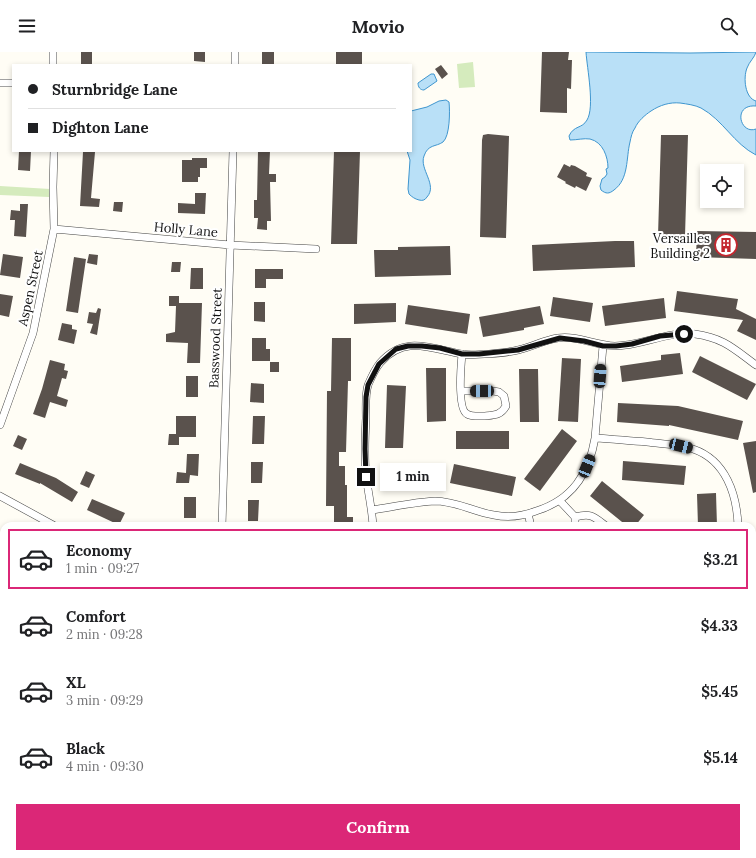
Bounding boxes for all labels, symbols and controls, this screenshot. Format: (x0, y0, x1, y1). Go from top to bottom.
icon: menu (16, 15, 38, 37)
text: Movio (352, 15, 404, 38)
icon: search (718, 15, 740, 37)
text: Sturnbridge Lane (52, 80, 178, 99)
text: Dighton Lane (52, 118, 148, 137)
map controls (700, 164, 744, 208)
button: locate (700, 164, 744, 208)
street label: Holly Lane (153, 218, 219, 241)
place label: Versailles Building 2 (650, 230, 710, 262)
building icon: Versailles Building 2 (713, 232, 739, 258)
street label: Aspen Street (14, 249, 47, 329)
street label: Basswood Street (205, 288, 226, 388)
route start (675, 325, 693, 343)
car (593, 364, 607, 388)
car (470, 385, 494, 397)
car (668, 437, 694, 455)
car (577, 453, 597, 479)
callout: 1 min (380, 463, 446, 491)
route end (357, 468, 375, 486)
text: 1 min (396, 468, 430, 485)
icon: car (18, 541, 54, 577)
text: Economy (66, 541, 131, 560)
text: $3.21 (703, 550, 738, 569)
text: 1 min · 09:27 (66, 560, 139, 577)
icon: car (18, 607, 54, 643)
text: Comfort (66, 607, 126, 626)
text: $4.33 (701, 616, 738, 635)
text: 2 min · 09:28 (66, 626, 143, 643)
icon: car (18, 673, 54, 709)
text: XL (66, 673, 86, 692)
text: $5.45 (701, 682, 738, 701)
text: 3 min · 09:29 (66, 692, 143, 709)
icon: car (18, 739, 54, 775)
text: Black (66, 739, 105, 758)
text: $5.14 (703, 748, 738, 767)
text: 4 min · 09:30 (66, 758, 144, 775)
button: Confirm (16, 804, 740, 850)

